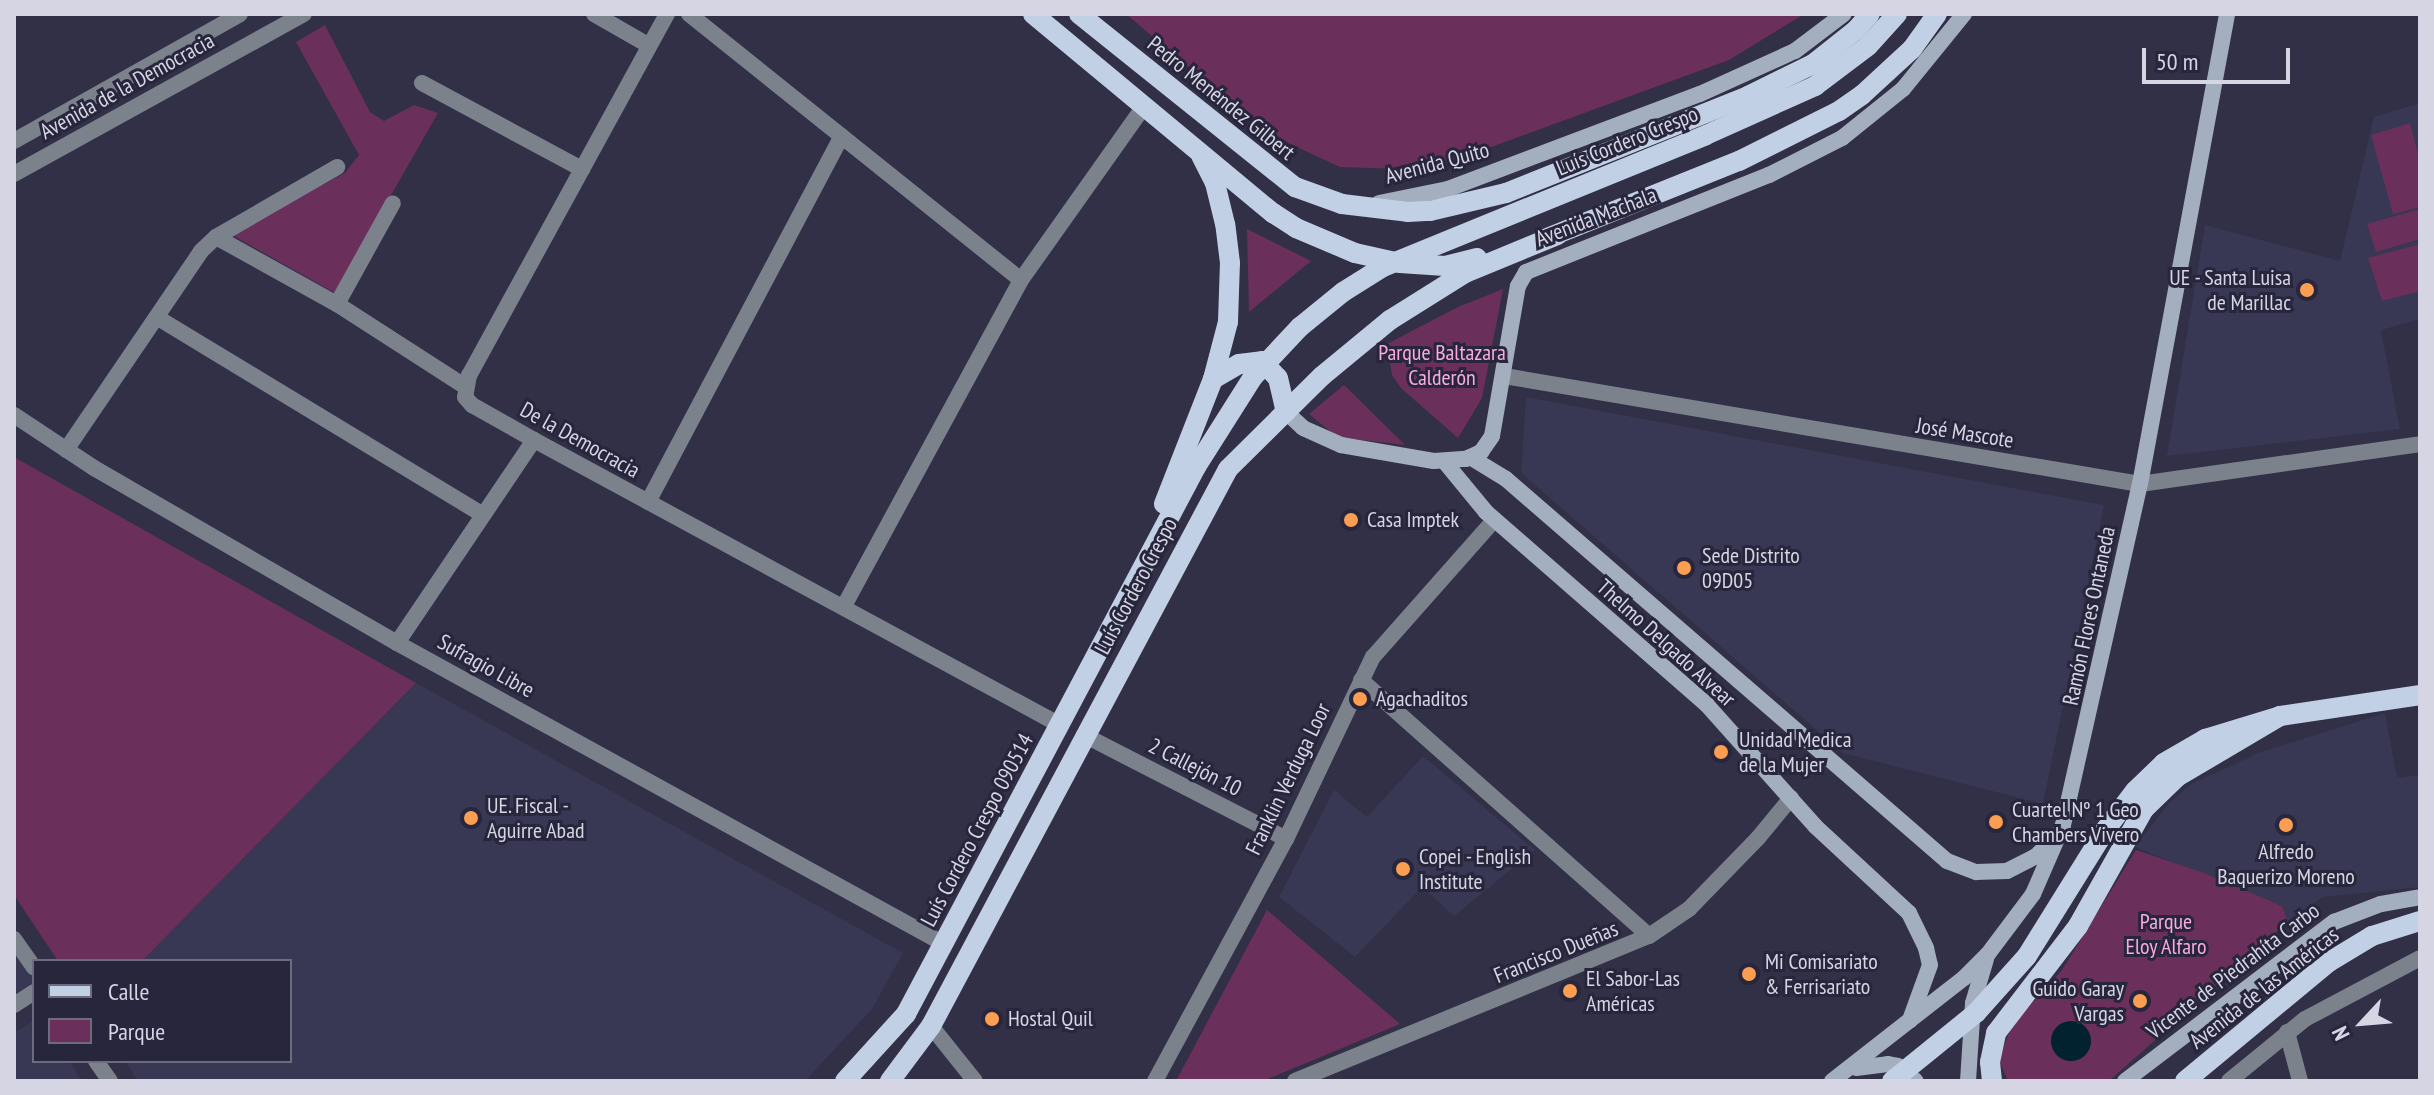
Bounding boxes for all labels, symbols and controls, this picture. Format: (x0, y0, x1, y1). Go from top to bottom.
street label: Avenida de la Democracia (35, 27, 219, 145)
street label: Pedro Menéndez Gilbert (1142, 30, 1300, 166)
scale bar (2146, 32, 2294, 82)
text: 50 m (2156, 46, 2198, 77)
street label: Luís Cordero Crespo (1552, 101, 1702, 181)
street label: Avenida Quito (1382, 136, 1492, 190)
street label: Avenida Machala (1532, 182, 1660, 252)
place label: UE - Santa Luisa de Marillac (2168, 264, 2291, 316)
marker: UE - Santa Luisa de Marillac (2298, 281, 2316, 299)
park label: Parque Baltazara Calderón (1378, 339, 1506, 390)
street label: De la Democracia (516, 396, 644, 484)
street label: José Mascote (1914, 412, 2016, 454)
place label: Casa Imptek (1367, 507, 1459, 533)
marker: Casa Imptek (1342, 511, 1360, 529)
street label: Luís Cordero Crespo (1089, 513, 1183, 659)
street label: Ramón Flores Ontaneda (2057, 524, 2121, 708)
place label: Sede Distrito 09D05 (1702, 542, 1800, 594)
marker: Sede Distrito 09D05 (1673, 557, 1695, 579)
street label: Thelmo Delgado Alvear (1591, 574, 1741, 712)
street label: Sufragio Libre (433, 629, 539, 703)
place label: Agachaditos (1376, 686, 1468, 712)
marker: Agachaditos (1351, 690, 1369, 708)
street label: Franklin Verduga Loor (1240, 699, 1336, 859)
place label: Unidad Medica de la Mujer (1739, 726, 1851, 778)
street label: Luís Cordero Crespo 090514 (915, 729, 1039, 931)
street label: 2 Callejón 10 (1144, 732, 1246, 802)
marker: Unidad Medica de la Mujer (1710, 741, 1732, 763)
place label: UE. Fiscal - Aguirre Abad (487, 792, 585, 844)
place label: Cuartel Nº 1 Geo Chambers Vivero (2012, 796, 2140, 848)
marker: UE. Fiscal - Aguirre Abad (462, 809, 480, 827)
marker: Cuartel Nº 1 Geo Chambers Vivero (1987, 813, 2005, 831)
marker: Alfredo Baquerizo Moreno (2277, 816, 2295, 834)
place label: Alfredo Baquerizo Moreno (2217, 838, 2355, 890)
place label: Copei - English Institute (1419, 843, 1533, 894)
marker: Copei - English Institute (1394, 860, 1412, 878)
street label: Vicente de Piedrahíta Carbo (2141, 897, 2325, 1045)
park label: Parque Eloy Alfaro (2125, 908, 2207, 960)
street label: Francisco Dueñas (1490, 915, 1622, 989)
street label: Avenida de las Américas (2184, 921, 2344, 1055)
place label: Mi Comisariato & Ferrisariato (1765, 948, 1878, 1000)
legend (32, 959, 292, 1063)
place label: El Sabor-Las Américas (1586, 965, 1680, 1016)
marker: Mi Comisariato & Ferrisariato (1740, 965, 1758, 983)
place label: Guido Garay Vargas (2032, 975, 2124, 1026)
text: Calle (108, 976, 149, 1007)
marker: El Sabor-Las Américas (1561, 982, 1579, 1000)
north arrow (2322, 983, 2402, 1063)
marker: Guido Garay Vargas (2131, 992, 2149, 1010)
place label: Hostal Quil (1008, 1006, 1093, 1032)
marker: Hostal Quil (983, 1010, 1001, 1028)
text: Parque (108, 1016, 165, 1047)
text: N (2325, 1022, 2356, 1045)

